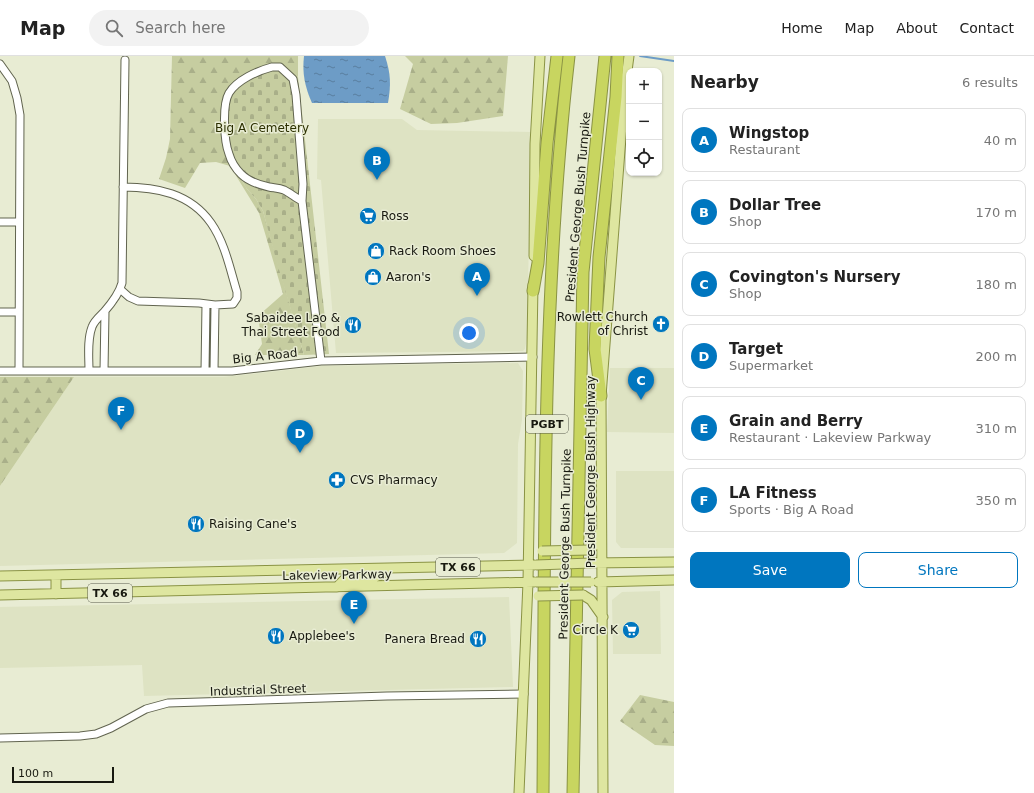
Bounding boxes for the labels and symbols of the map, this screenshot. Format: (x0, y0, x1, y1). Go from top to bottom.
street label: President George Bush Turnpike (563, 111, 593, 303)
park label: Big A Cemetery (215, 121, 309, 135)
pin: B (364, 147, 390, 180)
supermarket icon: Ross (358, 206, 378, 226)
place label: Ross (381, 209, 409, 223)
shop icon: Rack Room Shoes (366, 241, 386, 261)
place label: Rack Room Shoes (389, 244, 496, 258)
pin: A (464, 263, 490, 296)
shop icon: Aaron's (363, 267, 383, 287)
place label: Aaron's (386, 270, 431, 284)
place label: Rowlett Church of Christ (557, 310, 648, 338)
place label: Sabaidee Lao & Thai Street Food (241, 311, 340, 339)
church icon: Rowlett Church of Christ (651, 314, 671, 334)
restaurant icon: Sabaidee Lao & Thai Street Food (343, 315, 363, 335)
your location (459, 323, 479, 343)
street label: Big A Road (232, 346, 298, 366)
pin: C (628, 367, 654, 400)
street label: President George Bush Highway (584, 376, 598, 568)
pin: F (108, 397, 134, 430)
road number: PGBT (526, 415, 568, 433)
pin: D (287, 420, 313, 453)
street label: President George Bush Turnpike (556, 448, 574, 640)
pharmacy icon: CVS Pharmacy (327, 470, 347, 490)
place label: CVS Pharmacy (350, 473, 438, 487)
restaurant icon: Raising Cane's (186, 514, 206, 534)
place label: Raising Cane's (209, 517, 297, 531)
road number: TX 66 (436, 558, 480, 576)
street label: Lakeview Parkway (282, 567, 392, 583)
road number: TX 66 (88, 584, 132, 602)
pin: E (341, 591, 367, 624)
supermarket icon: Circle K (621, 620, 641, 640)
place label: Circle K (573, 623, 619, 637)
restaurant icon: Applebee's (266, 626, 286, 646)
place label: Applebee's (289, 629, 355, 643)
restaurant icon: Panera Bread (468, 629, 488, 649)
place label: Panera Bread (385, 632, 465, 646)
street label: Industrial Street (210, 681, 307, 699)
scale bar (12, 765, 114, 784)

